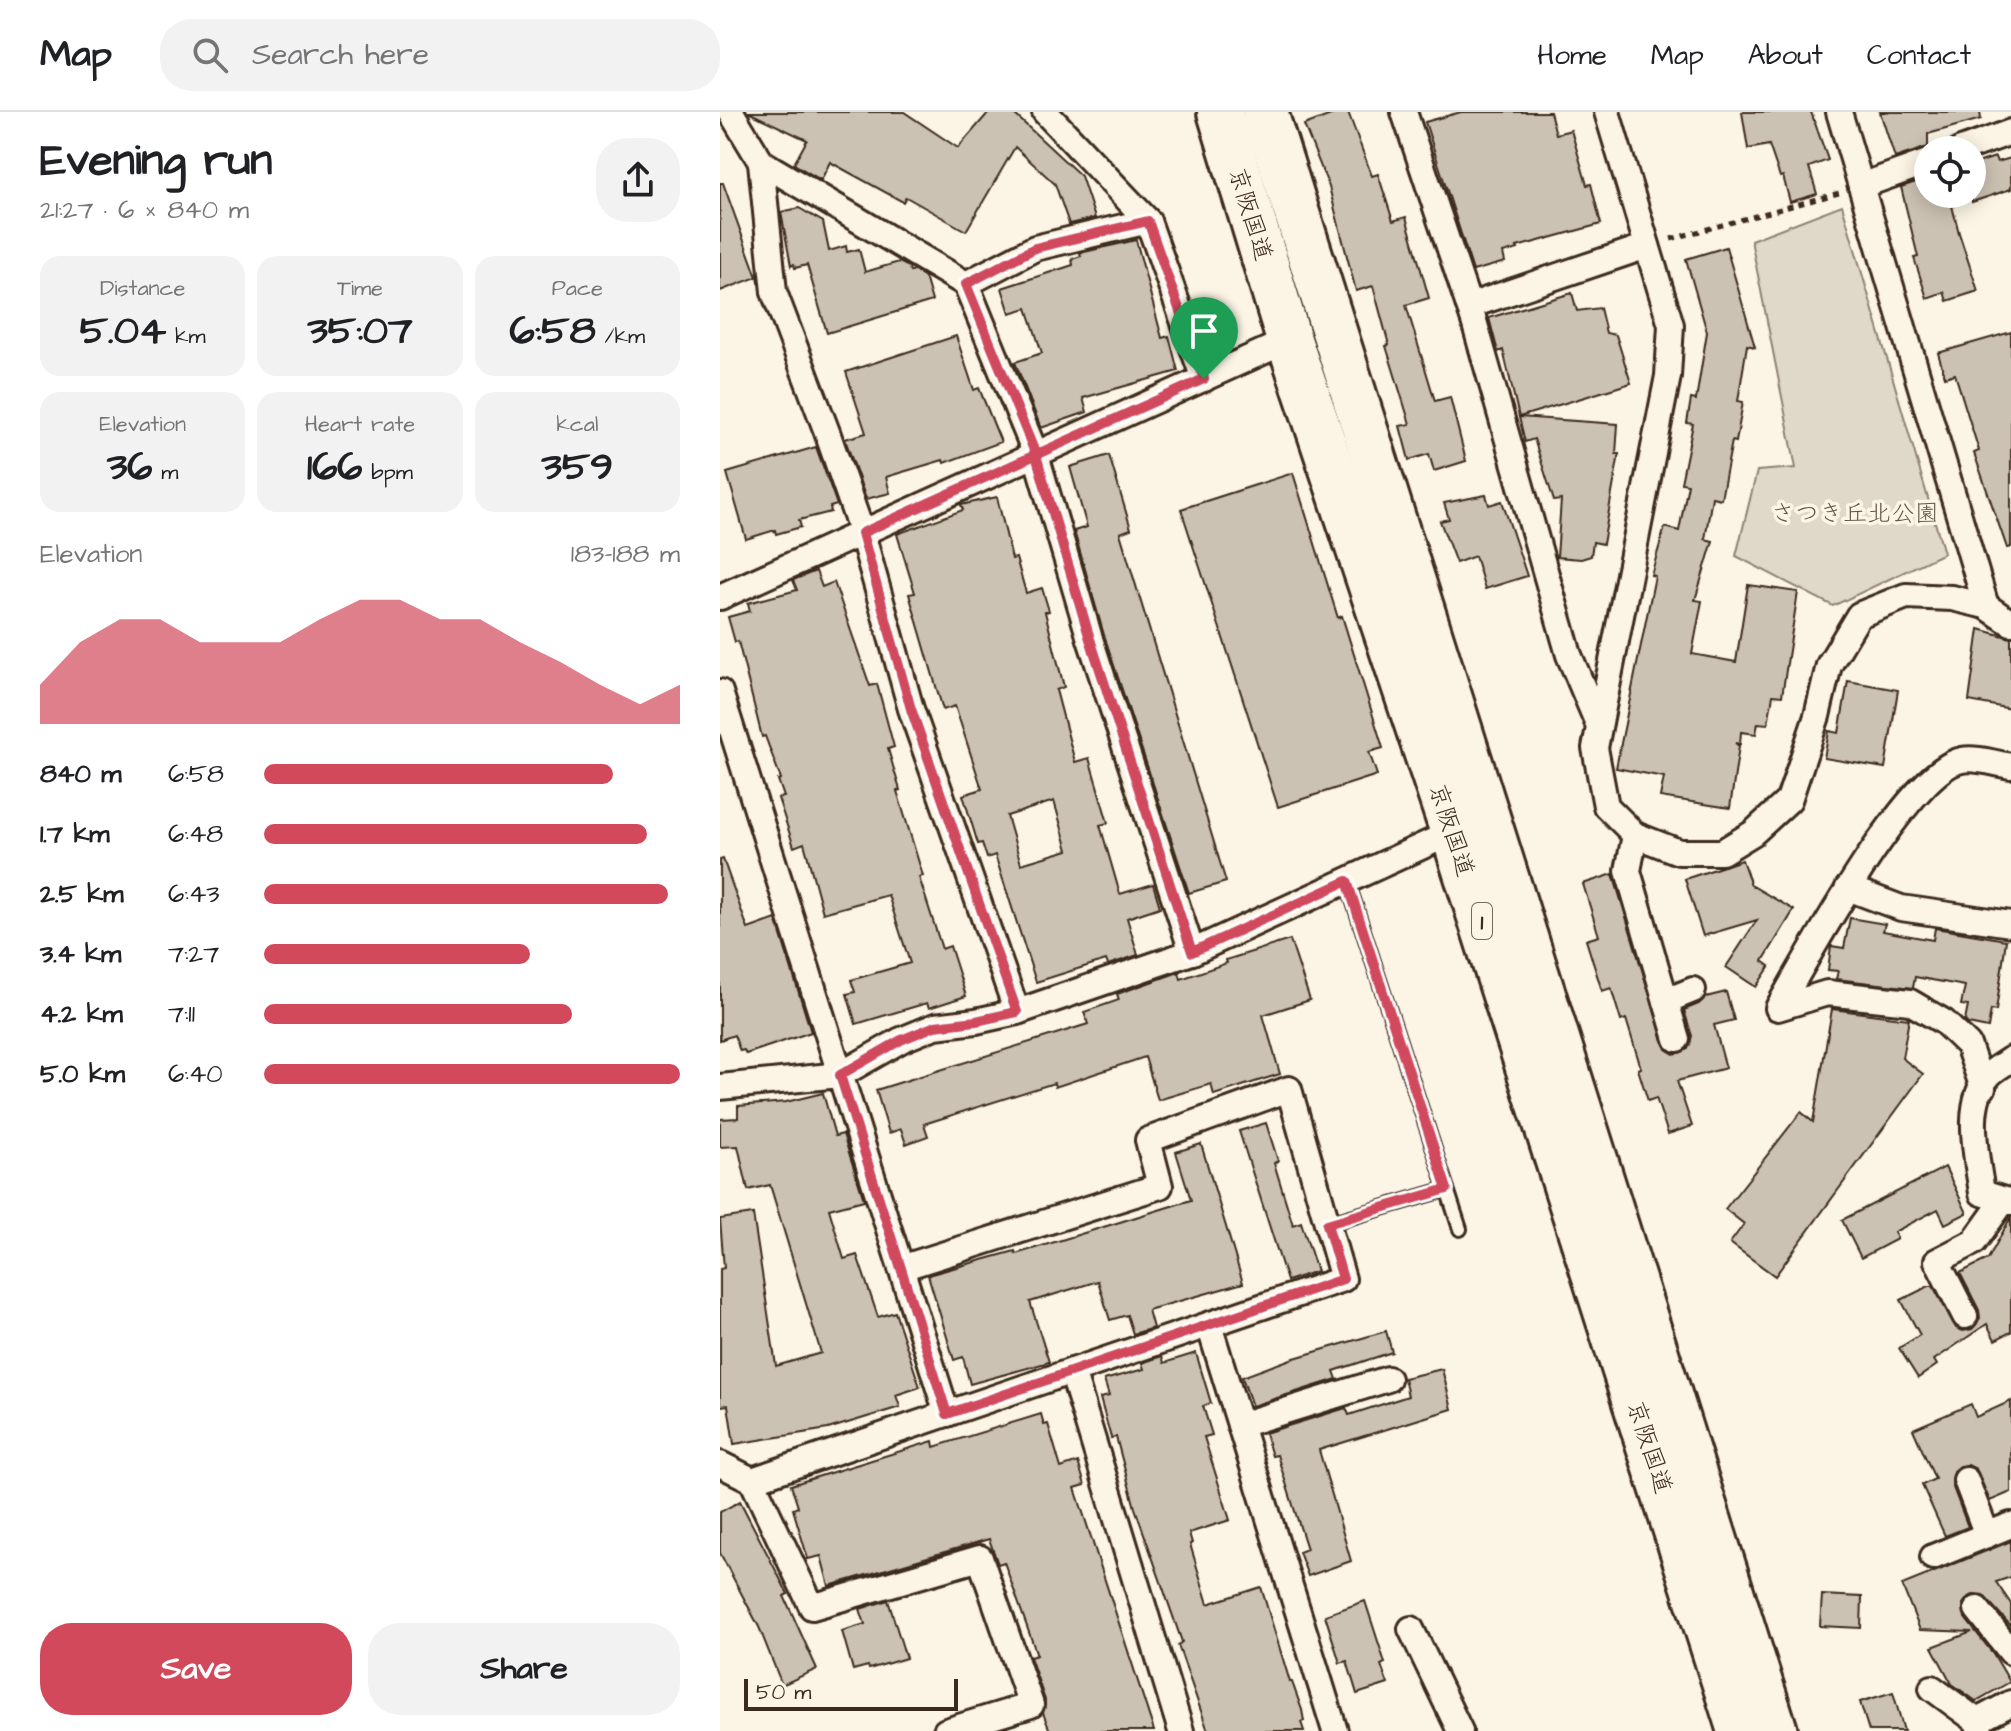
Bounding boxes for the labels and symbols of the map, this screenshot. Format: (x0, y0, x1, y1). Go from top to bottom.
street label: 京阪国道 (1220, 163, 1280, 265)
pin (1170, 297, 1238, 379)
park label: さつき丘北公園 (1771, 497, 1939, 531)
street label: 京阪国道 (1420, 779, 1482, 881)
road number: 1 (1472, 903, 1492, 939)
street label: 京阪国道 (1618, 1396, 1680, 1498)
scale bar (744, 1675, 958, 1711)

